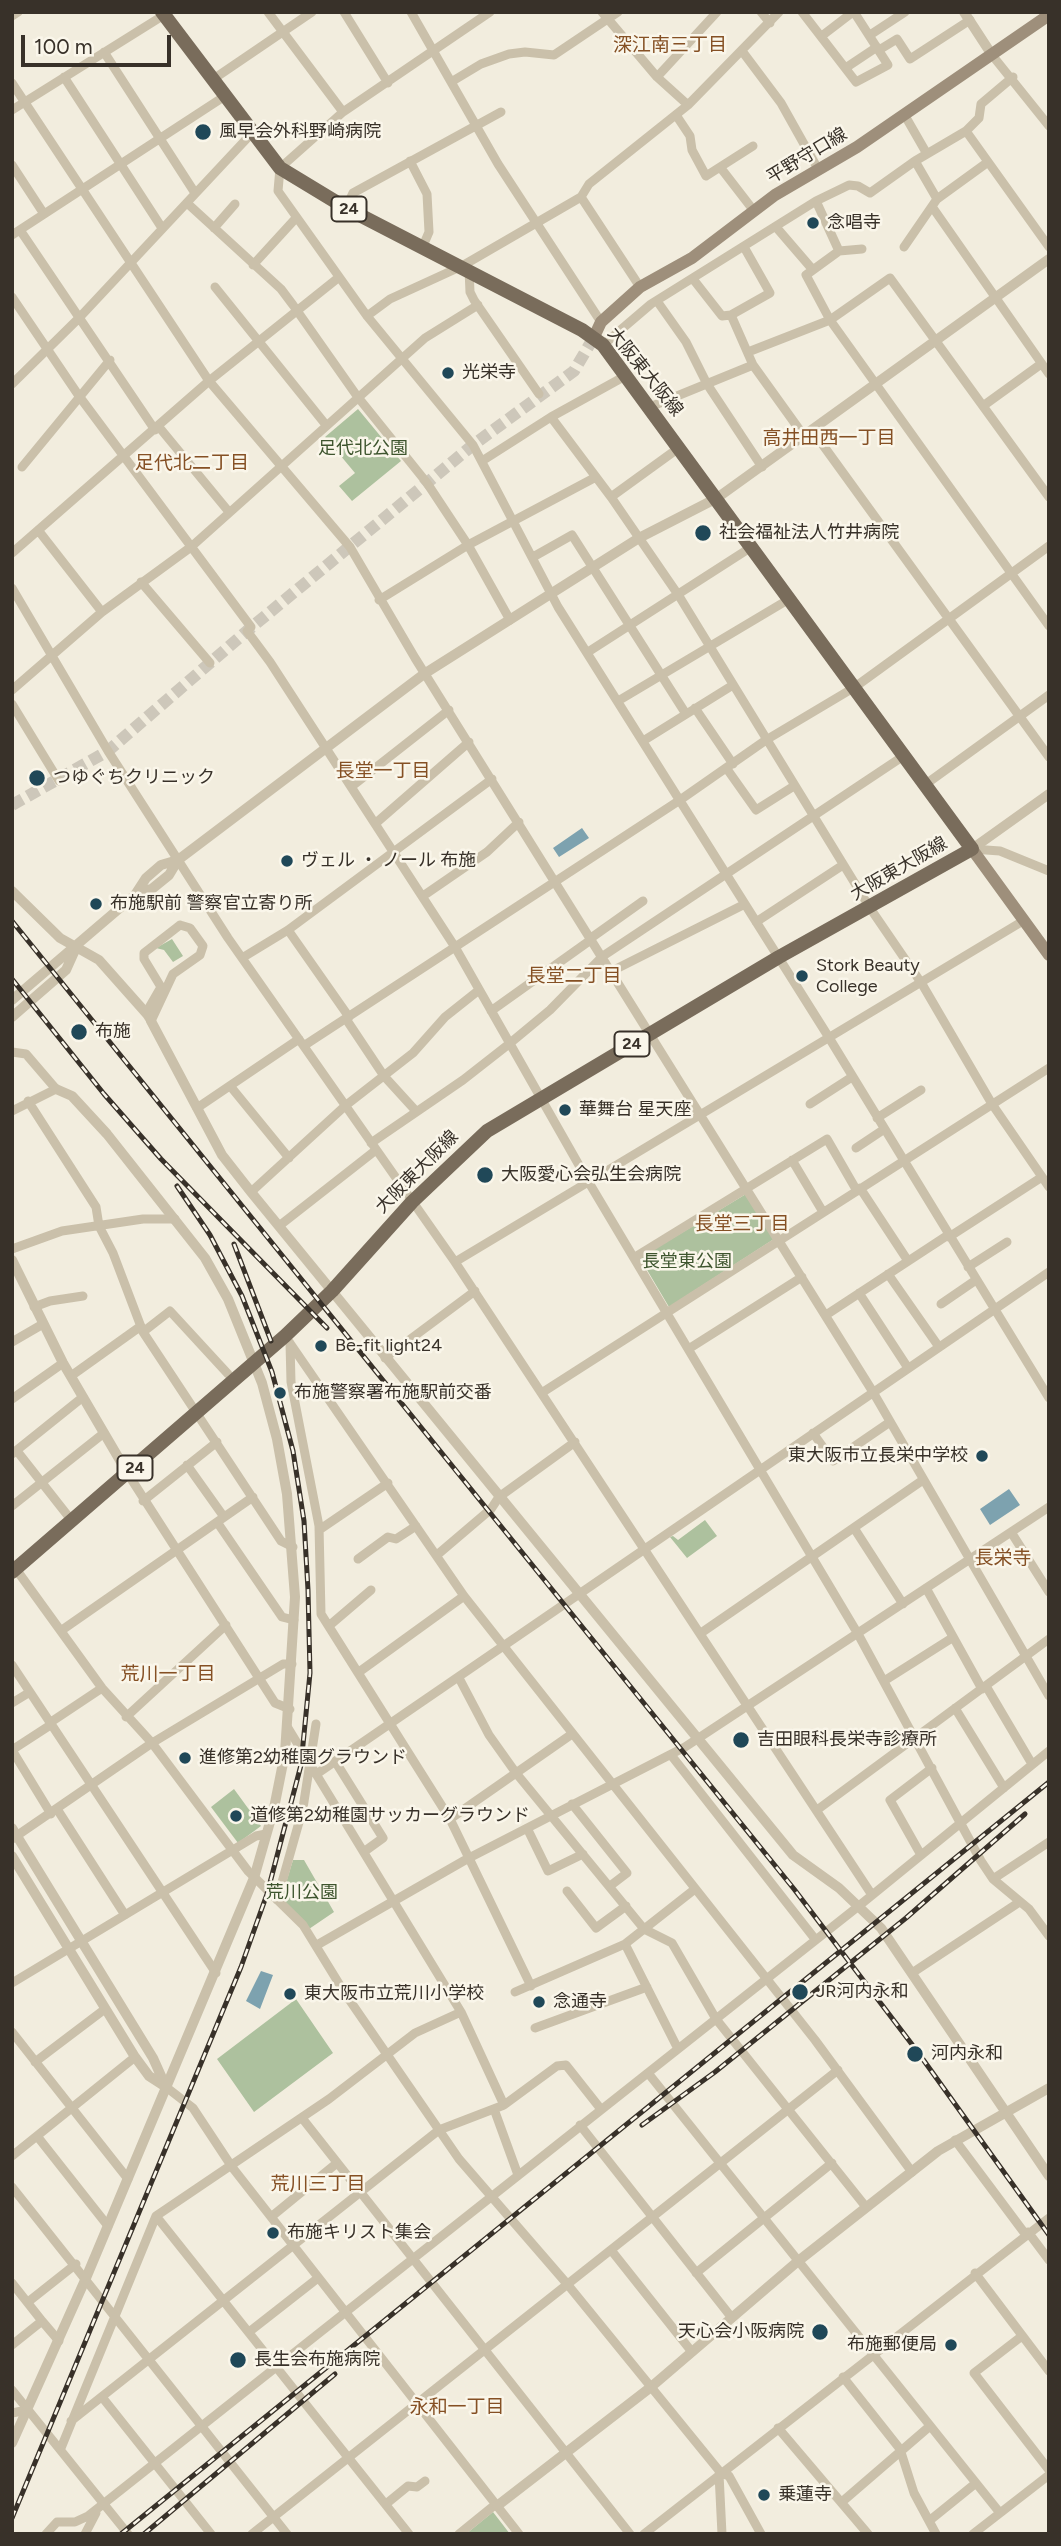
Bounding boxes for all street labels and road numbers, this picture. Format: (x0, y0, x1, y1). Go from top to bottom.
street label: 平野守口線 (763, 124, 851, 188)
road number: 24 (332, 196, 366, 222)
street label: 大阪東大阪線 (603, 323, 687, 421)
street label: 大阪東大阪線 (847, 833, 951, 905)
road number: 24 (614, 1032, 650, 1056)
street label: 大阪東大阪線 (371, 1126, 463, 1218)
road number: 24 (118, 1456, 152, 1480)

